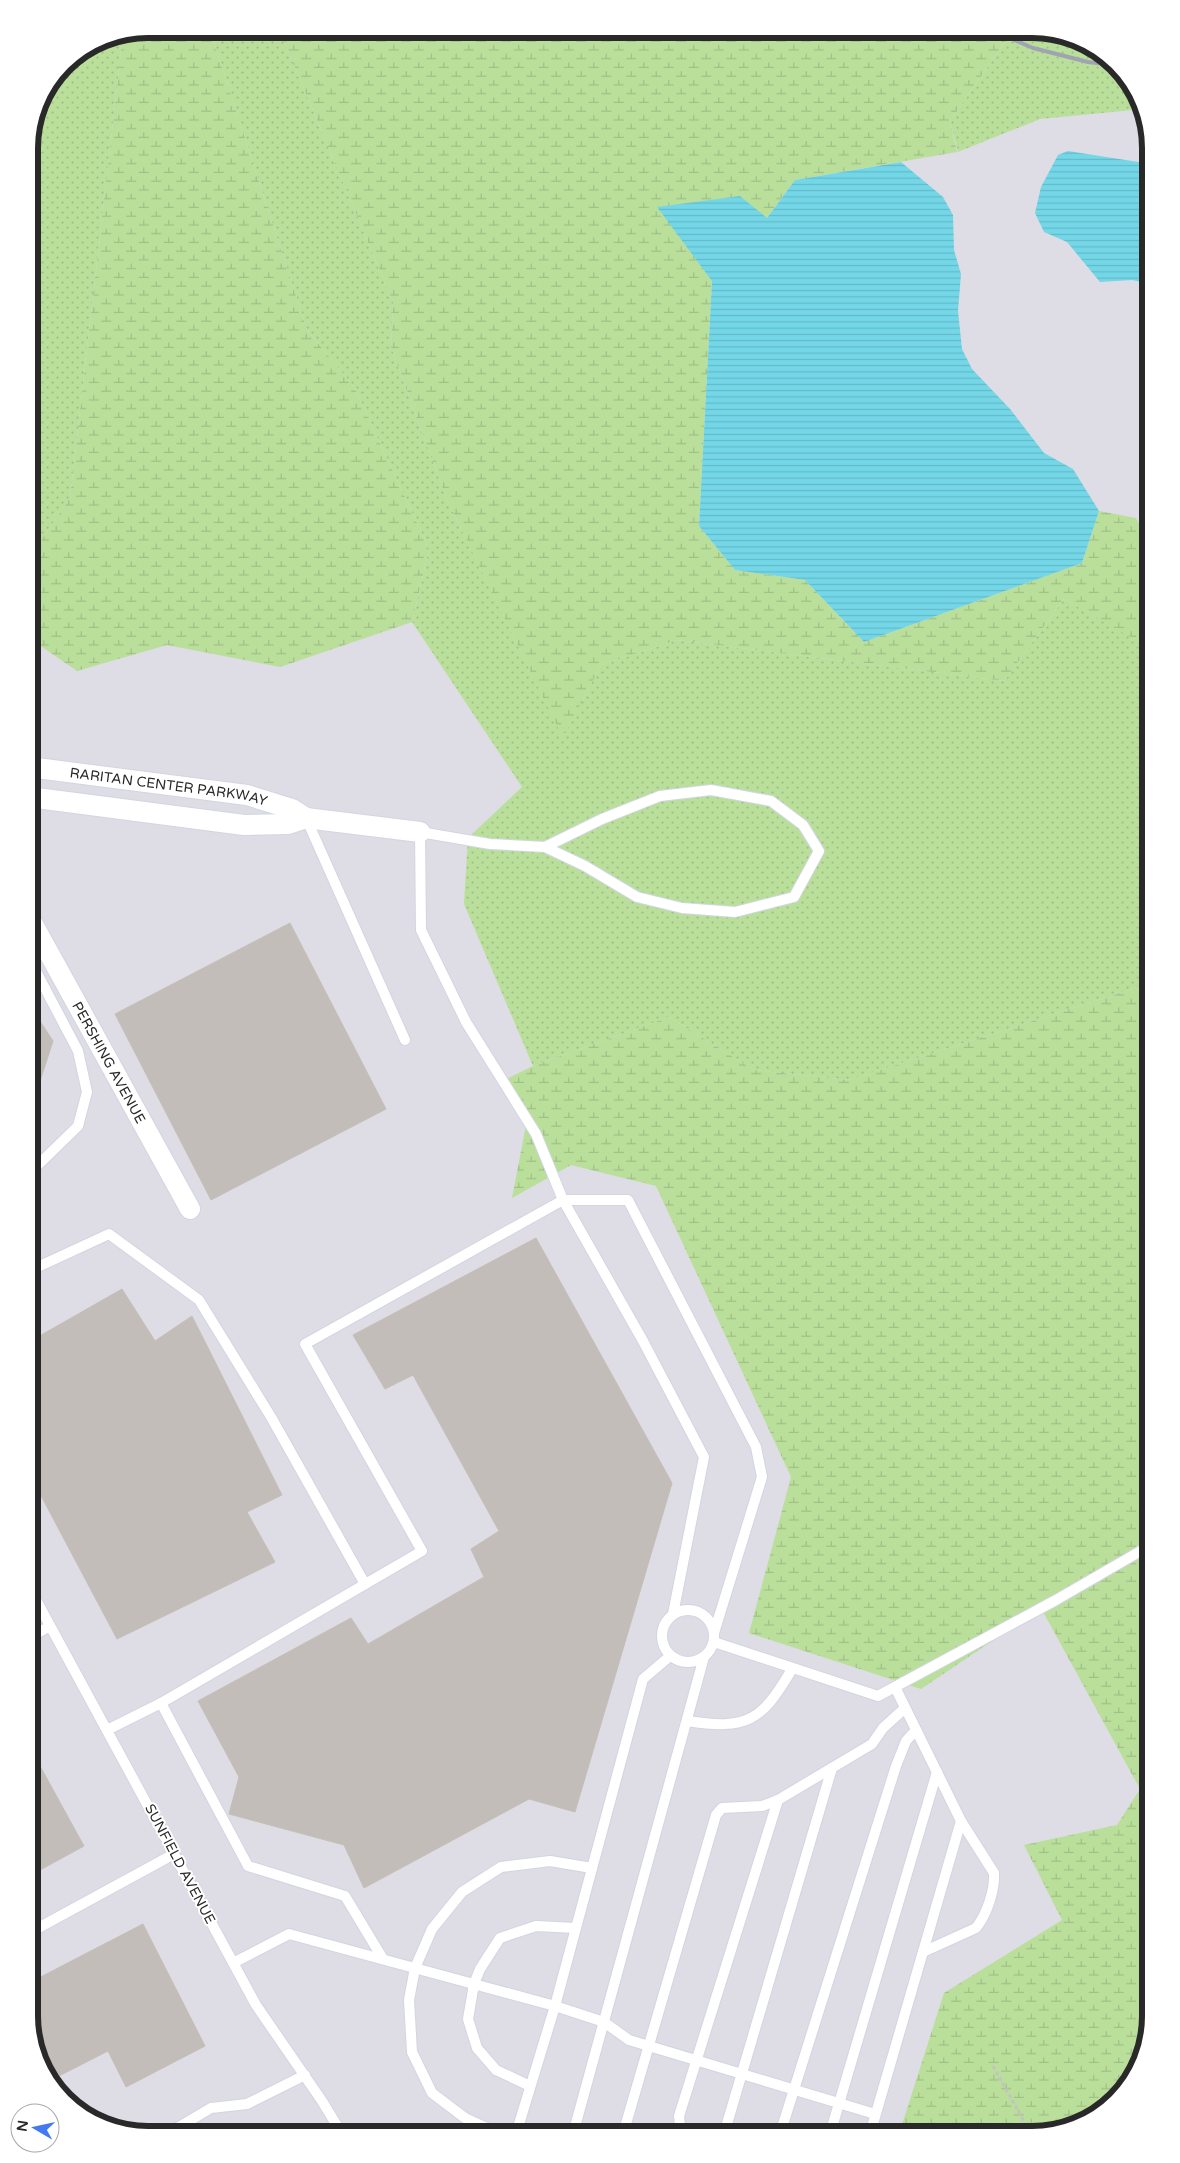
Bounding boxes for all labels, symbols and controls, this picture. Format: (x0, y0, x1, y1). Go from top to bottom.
street label: RARITAN CENTER PARKWAY (69, 764, 270, 809)
street label: PERSHING AVENUE (69, 999, 150, 1126)
street label: SUNFIELD AVENUE (141, 1801, 219, 1927)
north arrow (10, 2103, 60, 2153)
text: N (13, 2119, 32, 2133)

